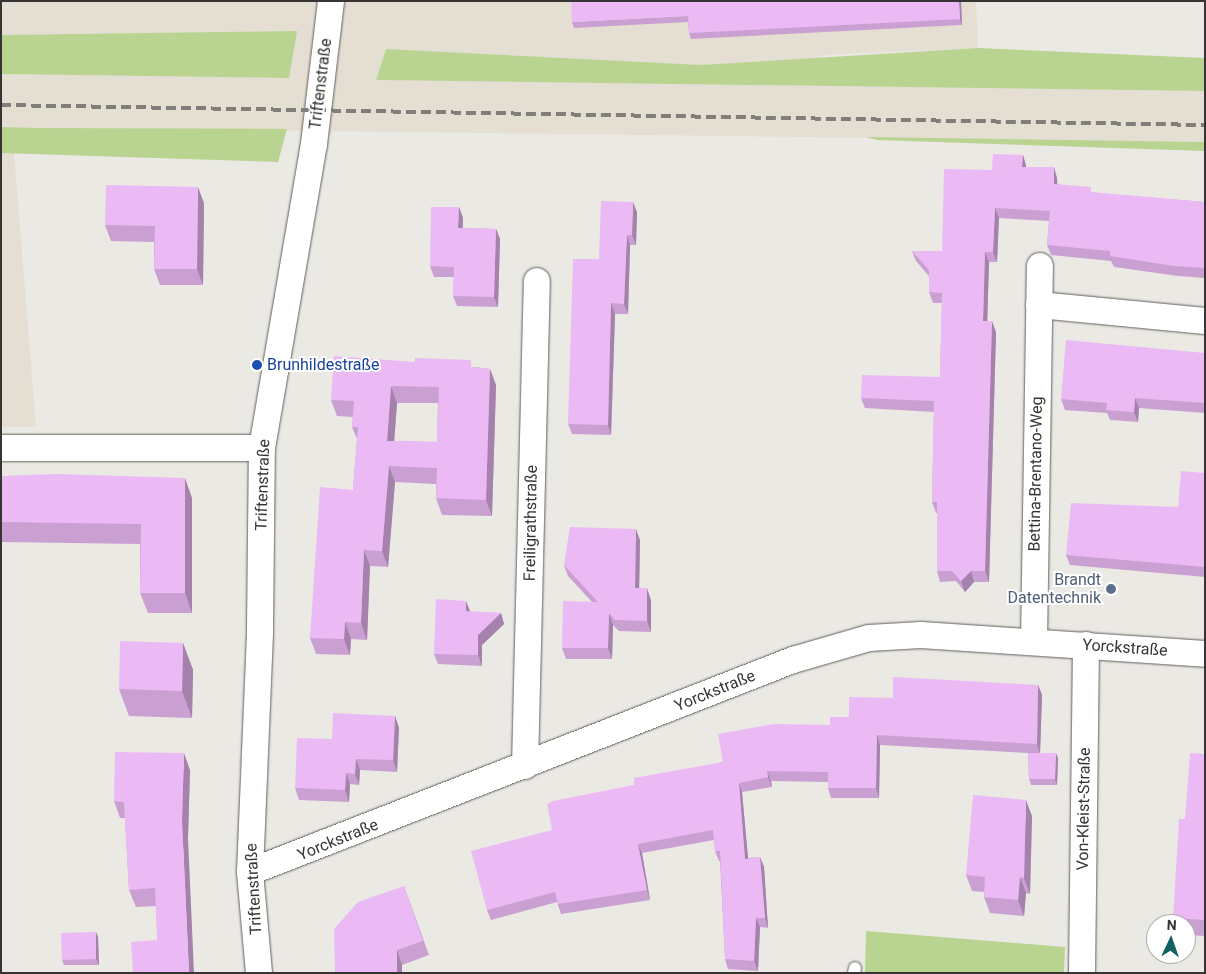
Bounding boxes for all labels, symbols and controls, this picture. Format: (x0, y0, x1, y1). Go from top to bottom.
street label: Triftenstraße (306, 37, 336, 131)
place label: Brunhildestraße (267, 355, 379, 375)
marker: Brunhildestraße (251, 359, 263, 371)
street label: Bettina-Brentano-Weg (1025, 396, 1047, 552)
street label: Triftenstraße (252, 439, 274, 531)
street label: Freiligrathstraße (520, 465, 542, 581)
place label: Brandt Datentechnik (1008, 570, 1101, 608)
marker: Brandt Datentechnik (1105, 583, 1117, 595)
street label: Yorckstraße (1082, 635, 1168, 661)
street label: Yorckstraße (672, 666, 758, 716)
street label: Von-Kleist-Straße (1073, 747, 1095, 871)
street label: Yorckstraße (295, 815, 381, 865)
street label: Triftenstraße (242, 843, 266, 935)
north arrow (1146, 914, 1196, 964)
text: N (1166, 917, 1177, 933)

